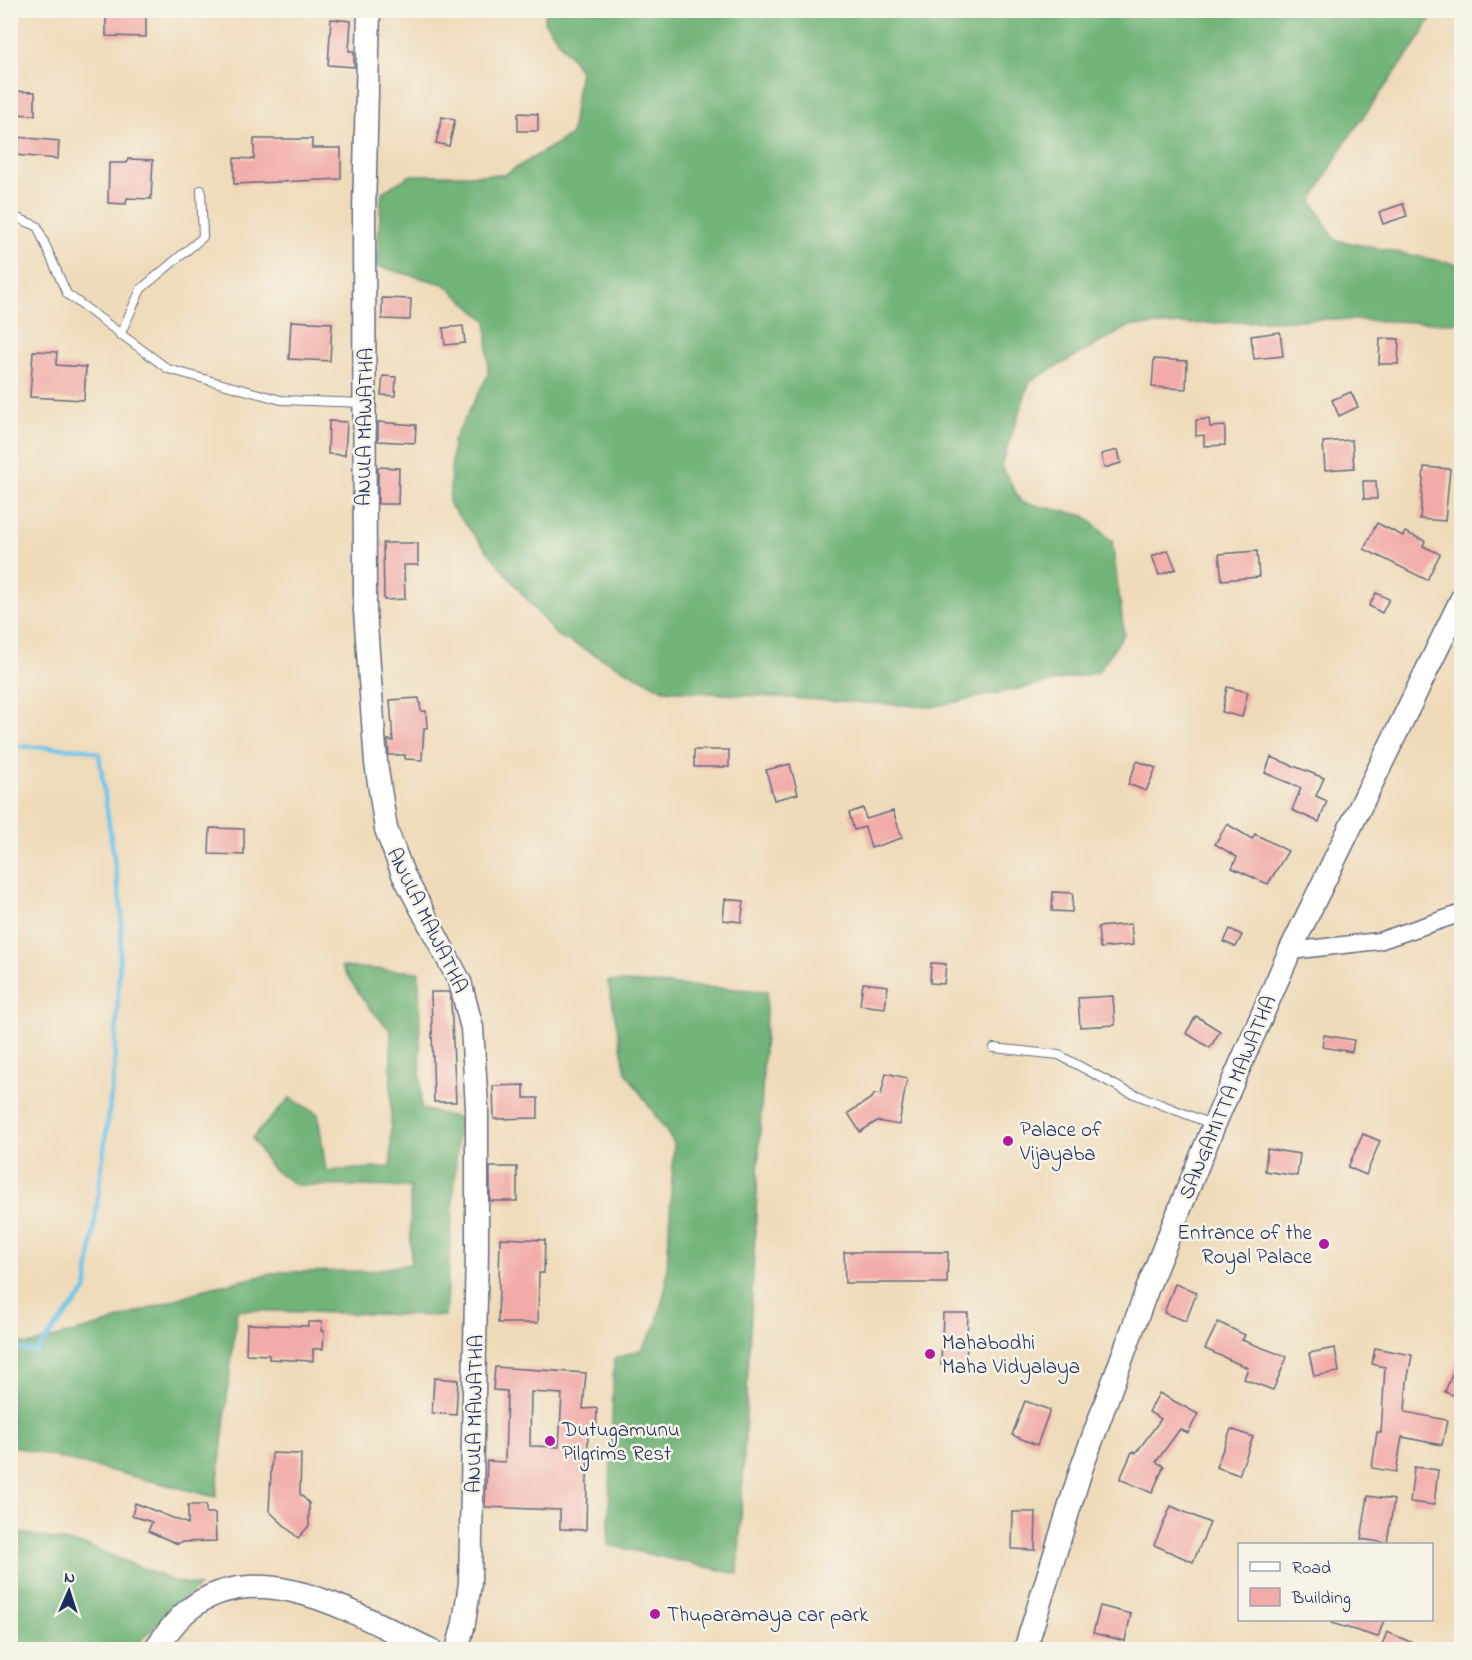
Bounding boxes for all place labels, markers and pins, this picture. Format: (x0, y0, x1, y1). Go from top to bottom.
place label: Palace of Vijayaba (1019, 1116, 1102, 1172)
marker: Palace of Vijayaba (1001, 1134, 1015, 1148)
place label: Entrance of the Royal Palace (1177, 1219, 1313, 1275)
marker: Entrance of the Royal Palace (1317, 1237, 1331, 1251)
place label: Mahabodhi Maha Vidyalaya (942, 1329, 1080, 1385)
marker: Mahabodhi Maha Vidyalaya (923, 1347, 937, 1361)
place label: Dutugamunu Pilgrims Rest (561, 1416, 680, 1472)
marker: Dutugamunu Pilgrims Rest (543, 1434, 557, 1448)
place label: Thuparamaya car park (667, 1601, 869, 1633)
marker: Thuparamaya car park (648, 1607, 662, 1621)

